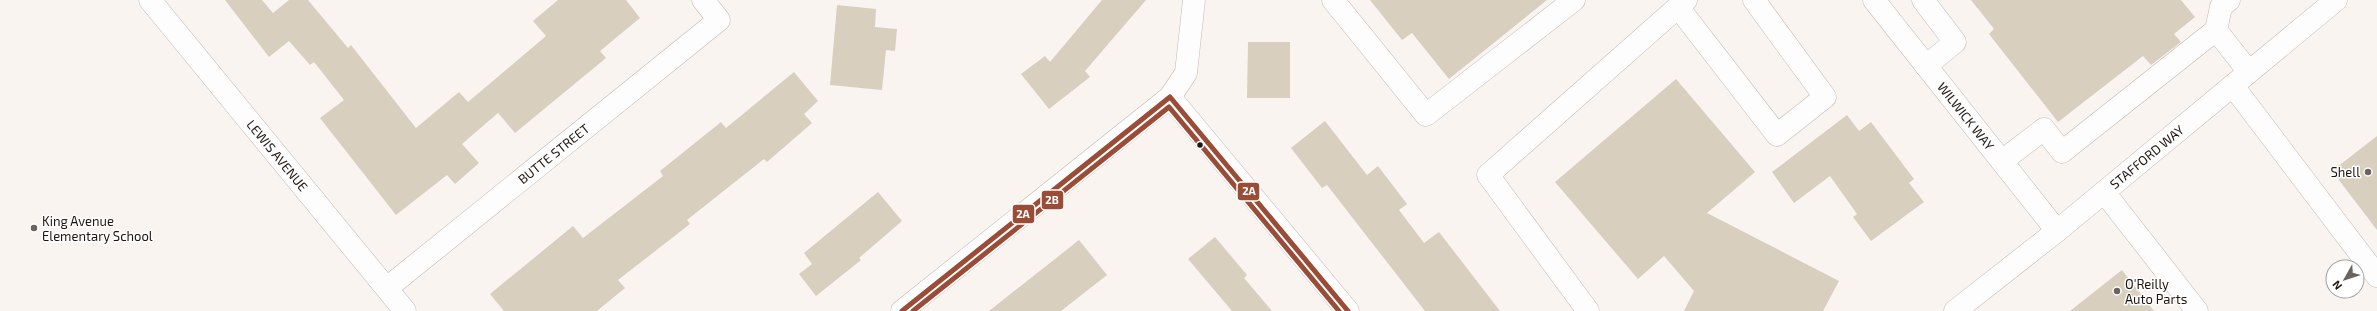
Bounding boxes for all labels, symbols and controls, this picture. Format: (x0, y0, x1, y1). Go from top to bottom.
street label: WILWICK WAY (1934, 79, 1998, 154)
street label: LEWIS AVENUE (243, 116, 311, 194)
street label: BUTTE STREET (515, 120, 593, 187)
street label: STAFFORD WAY (2106, 121, 2187, 192)
unlabelled marker (1195, 140, 1205, 150)
place label: Shell (2330, 164, 2360, 180)
marker: Shell (2363, 167, 2373, 177)
line badge: 2A (1237, 182, 1260, 201)
text: 2A (1242, 184, 1257, 197)
line badge: 2B (1041, 190, 1064, 210)
text: 2B (1045, 193, 1059, 206)
line badge: 2A (1012, 204, 1035, 224)
text: 2A (1016, 207, 1031, 220)
place label: King Avenue Elementary School (42, 213, 153, 244)
marker: King Avenue Elementary School (29, 223, 39, 233)
north arrow (2325, 259, 2365, 299)
place label: O'Reilly Auto Parts (2125, 276, 2187, 307)
text: N (2329, 278, 2344, 293)
marker: O'Reilly Auto Parts (2112, 286, 2122, 296)

